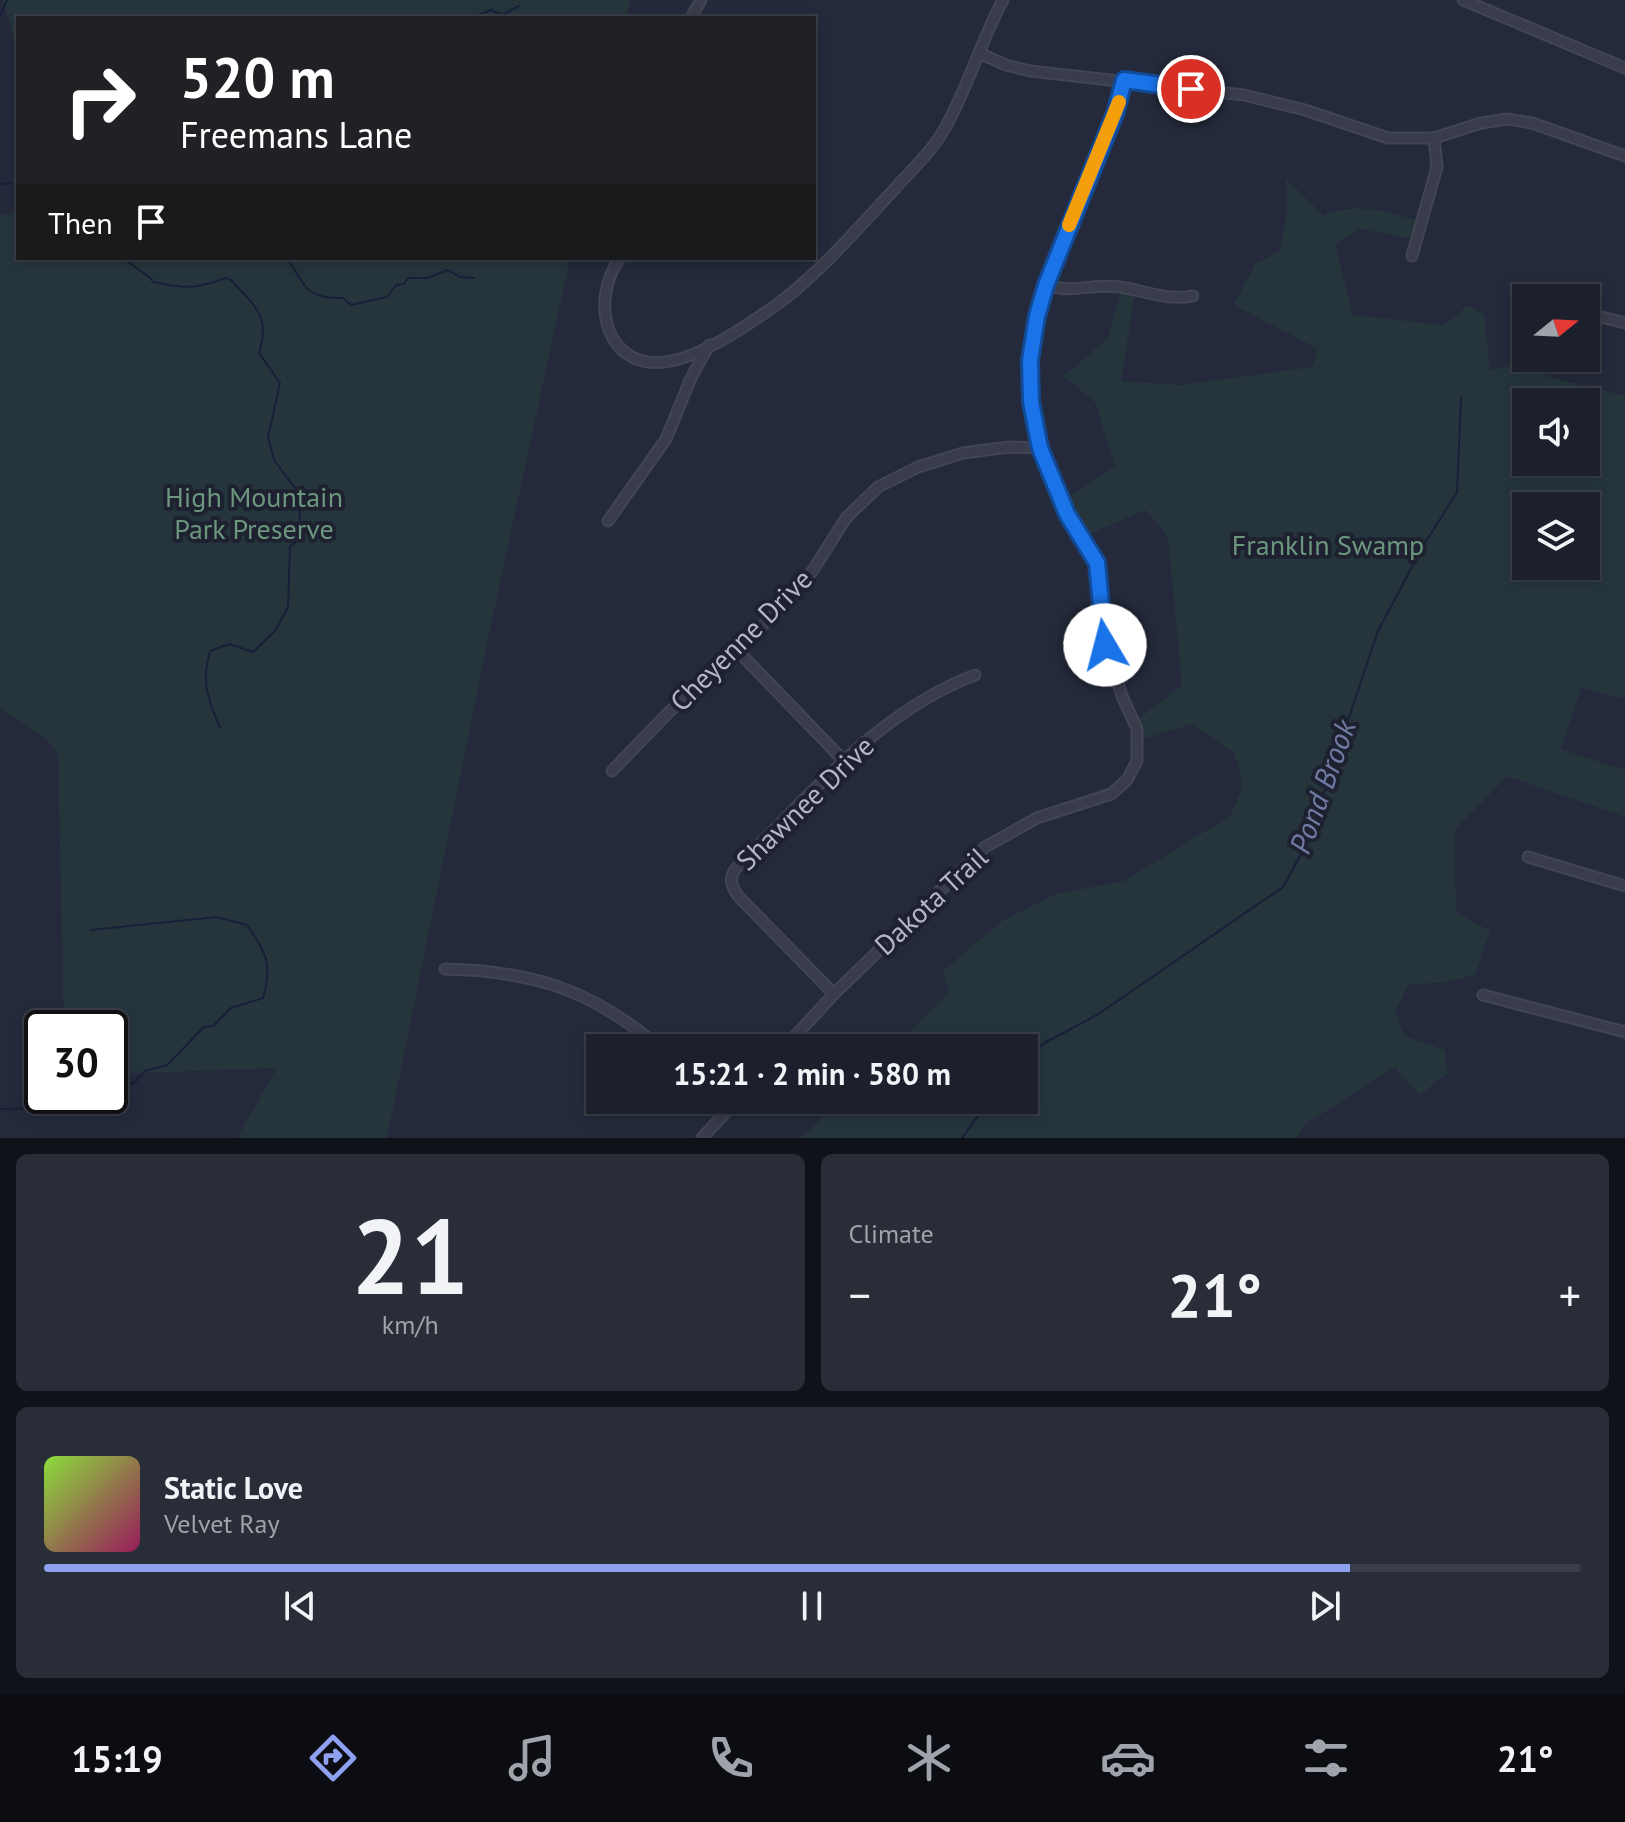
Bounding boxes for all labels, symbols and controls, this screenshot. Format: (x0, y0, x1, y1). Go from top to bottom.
text: 520 m (180, 41, 335, 113)
icon: right (48, 48, 152, 152)
pin (1157, 55, 1225, 123)
icon: arrive (1169, 67, 1213, 111)
text: Freemans Lane (180, 111, 412, 158)
icon: arrive (129, 200, 173, 244)
text: Then (48, 203, 113, 242)
north arrow (1512, 284, 1600, 372)
map controls (1512, 284, 1600, 580)
button: sound (1512, 388, 1600, 476)
park label: High Mountain Park Preserve (165, 478, 343, 547)
button: layers (1512, 492, 1600, 580)
park label: Franklin Swamp (1232, 526, 1424, 563)
street label: Cheyenne Drive (661, 560, 820, 719)
position arrow (1063, 603, 1147, 687)
water label: Pond Brook (1279, 713, 1364, 859)
street label: Shawnee Drive (728, 727, 882, 878)
street label: Dakota Trail (866, 839, 995, 963)
speed limit sign: 30 (24, 1010, 128, 1114)
text: 15:21 · 2 min · 580 m (673, 1054, 951, 1093)
text: 21 (351, 1188, 469, 1323)
text: Climate (849, 1217, 934, 1250)
text: 21° (1168, 1256, 1262, 1334)
text: − (849, 1266, 871, 1323)
text: + (1559, 1266, 1581, 1323)
text: km/h (382, 1308, 439, 1341)
text: Static Love (164, 1468, 303, 1507)
text: Velvet Ray (164, 1507, 280, 1540)
icon: previous (278, 1584, 322, 1628)
icon: pause (790, 1584, 834, 1628)
icon: next (1303, 1584, 1347, 1628)
icon: directions (305, 1730, 361, 1786)
icon: music (504, 1730, 560, 1786)
icon: phone (703, 1730, 759, 1786)
icon: climate (901, 1730, 957, 1786)
icon: car (1100, 1730, 1156, 1786)
icon: filters (1298, 1730, 1354, 1786)
text: 15:19 (71, 1735, 163, 1782)
text: 21° (1497, 1735, 1554, 1782)

